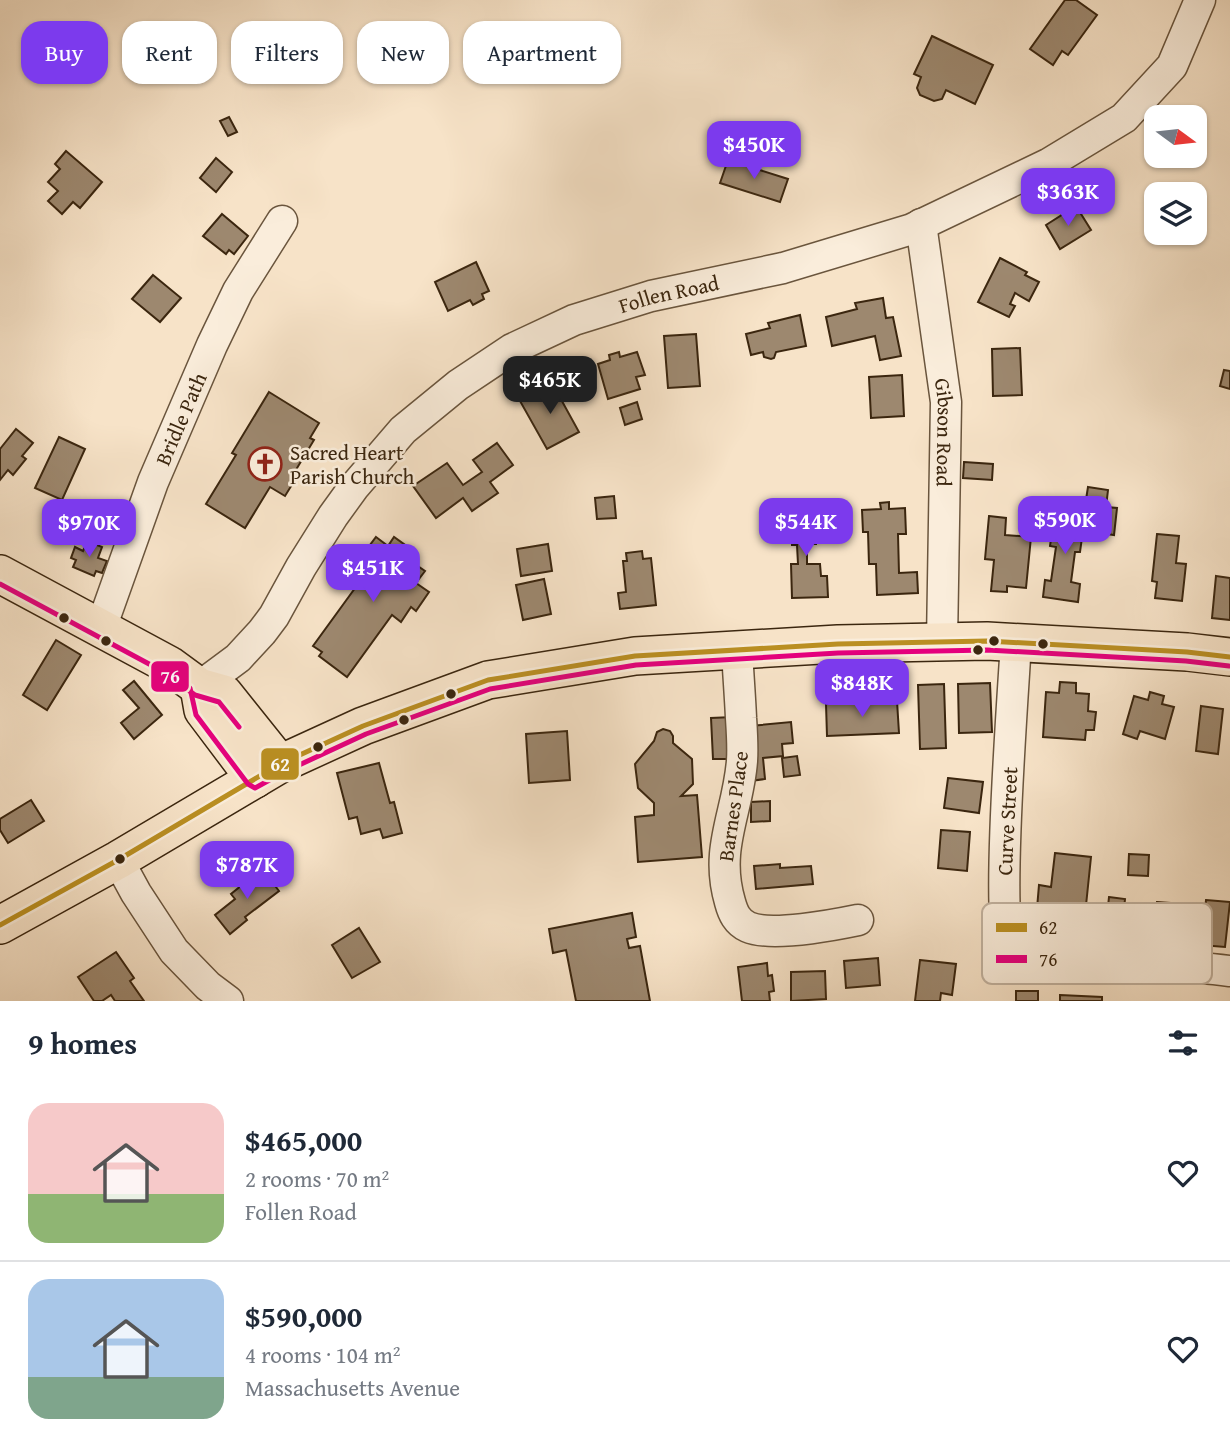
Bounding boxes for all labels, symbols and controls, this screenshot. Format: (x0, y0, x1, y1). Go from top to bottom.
chip: Buy (21, 21, 108, 84)
chip: Rent (122, 21, 217, 84)
chip: Filters (231, 21, 343, 84)
chip: New (357, 21, 449, 84)
chip: Apartment (463, 21, 621, 84)
north arrow (1144, 105, 1208, 168)
map controls (1144, 105, 1207, 245)
pin: $450K (705, 122, 803, 181)
text: $450K (723, 127, 785, 160)
pin: $363K (1019, 168, 1117, 228)
text: $363K (1037, 174, 1099, 207)
button: layers (1144, 182, 1207, 245)
street label: Follen Road (615, 266, 722, 321)
pin: $465K (501, 356, 599, 416)
text: $465K (519, 362, 581, 395)
street label: Bridle Path (147, 367, 214, 470)
street label: Gibson Road (927, 376, 962, 488)
place label: Sacred Heart Parish Church (290, 437, 414, 492)
church icon: Sacred Heart Parish Church (246, 445, 284, 483)
pin: $590K (1016, 496, 1114, 556)
pin: $544K (757, 498, 855, 558)
pin: $970K (40, 500, 138, 559)
text: $590K (1034, 502, 1096, 535)
text: $544K (775, 504, 837, 537)
text: $970K (58, 505, 120, 538)
pin: $451K (324, 544, 422, 604)
text: $451K (342, 550, 404, 583)
unlabelled marker (57, 611, 71, 625)
unlabelled marker (99, 634, 113, 648)
unlabelled marker (987, 634, 1001, 648)
unlabelled marker (1036, 637, 1050, 651)
unlabelled marker (971, 643, 985, 657)
line badge: 76 (150, 660, 190, 693)
pin: $848K (813, 660, 911, 719)
text: 76 (160, 662, 180, 690)
text: $848K (831, 665, 893, 698)
unlabelled marker (444, 687, 458, 701)
unlabelled marker (397, 713, 411, 727)
unlabelled marker (311, 740, 325, 754)
line badge: 62 (260, 747, 300, 781)
street label: Barnes Place (710, 749, 756, 863)
text: 62 (270, 750, 290, 778)
street label: Curve Street (989, 765, 1025, 876)
pin: $787K (198, 842, 296, 901)
text: $787K (216, 847, 278, 880)
unlabelled marker (113, 852, 127, 866)
legend (982, 903, 1212, 984)
text: 62 (1039, 913, 1057, 941)
text: 76 (1039, 945, 1057, 973)
text: 9 homes (28, 1021, 137, 1065)
icon: filters (1164, 1024, 1202, 1062)
text: $465,000 (245, 1118, 362, 1162)
icon: home (84, 1131, 168, 1215)
icon: heart (1164, 1154, 1202, 1192)
text: 2 rooms · 70 m² (245, 1162, 389, 1195)
text: Follen Road (245, 1195, 357, 1228)
text: $590,000 (245, 1294, 362, 1338)
icon: home (84, 1307, 168, 1391)
icon: heart (1164, 1330, 1202, 1368)
text: 4 rooms · 104 m² (245, 1338, 400, 1371)
text: Massachusetts Avenue (245, 1371, 460, 1404)

